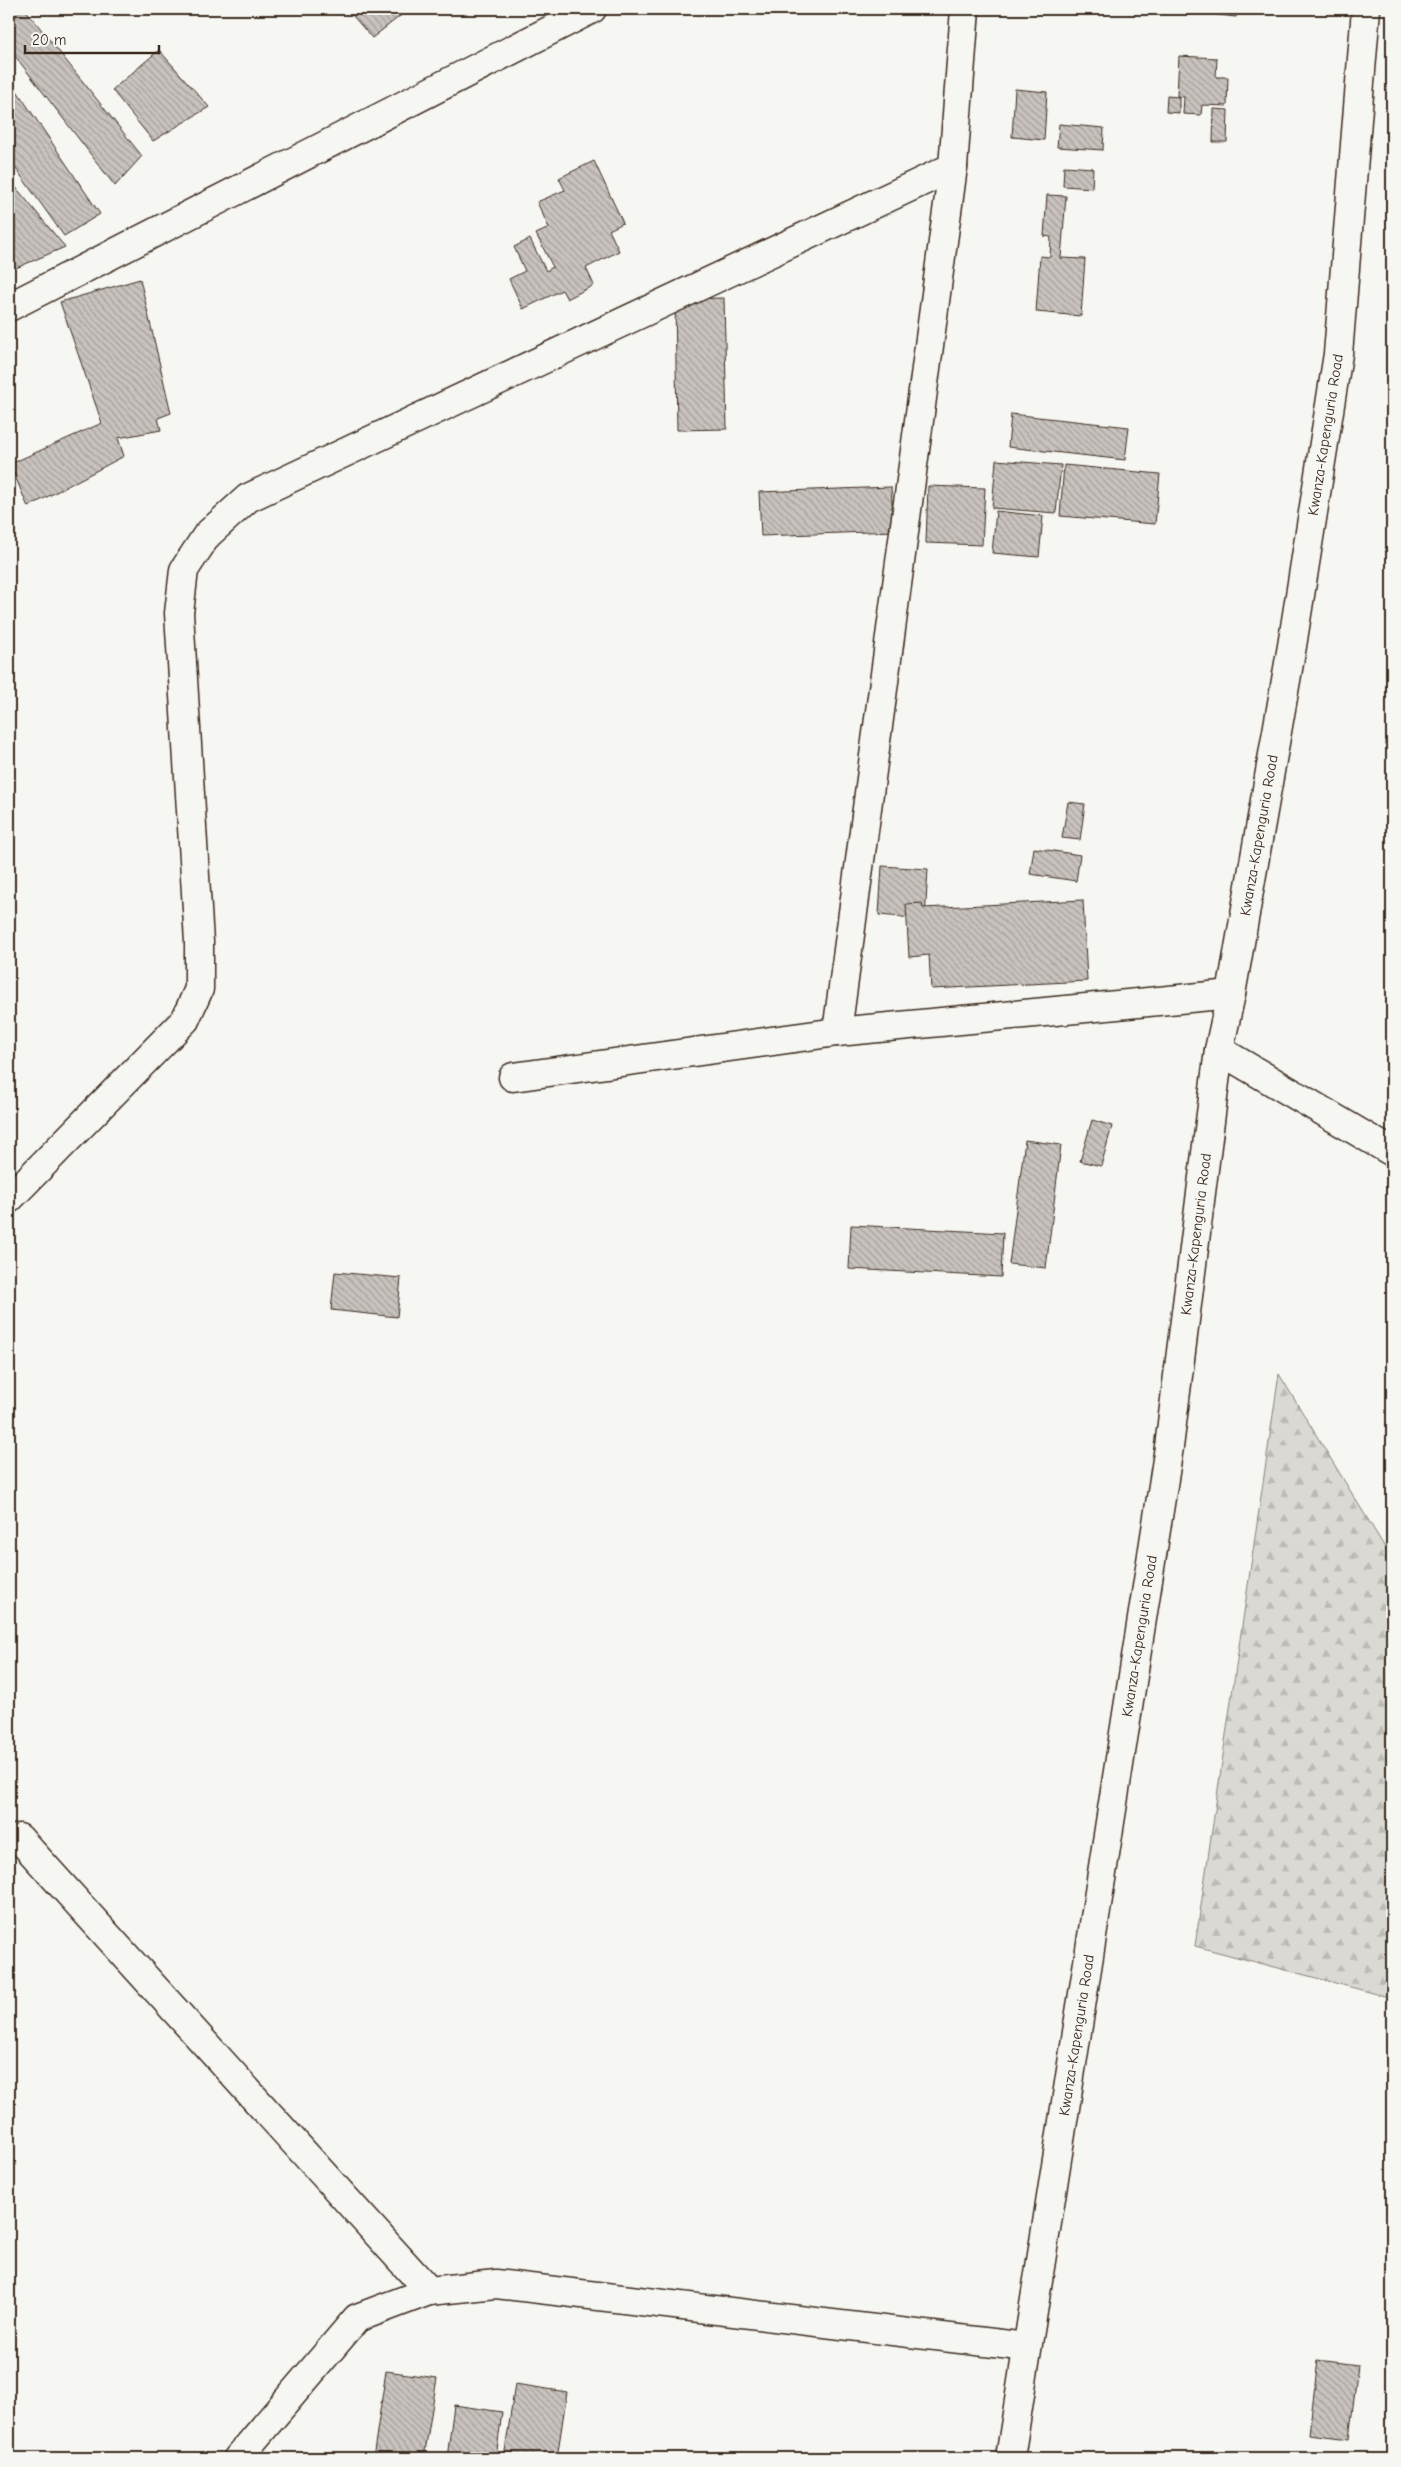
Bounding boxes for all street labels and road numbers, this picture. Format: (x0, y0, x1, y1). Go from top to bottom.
street label: Kwanza-Kapenguria Road (1304, 353, 1347, 517)
street label: Kwanza-Kapenguria Road (1236, 753, 1282, 917)
street label: Kwanza-Kapenguria Road (1177, 1152, 1215, 1316)
street label: Kwanza-Kapenguria Road (1118, 1554, 1161, 1718)
street label: Kwanza-Kapenguria Road (1055, 1953, 1098, 2117)

